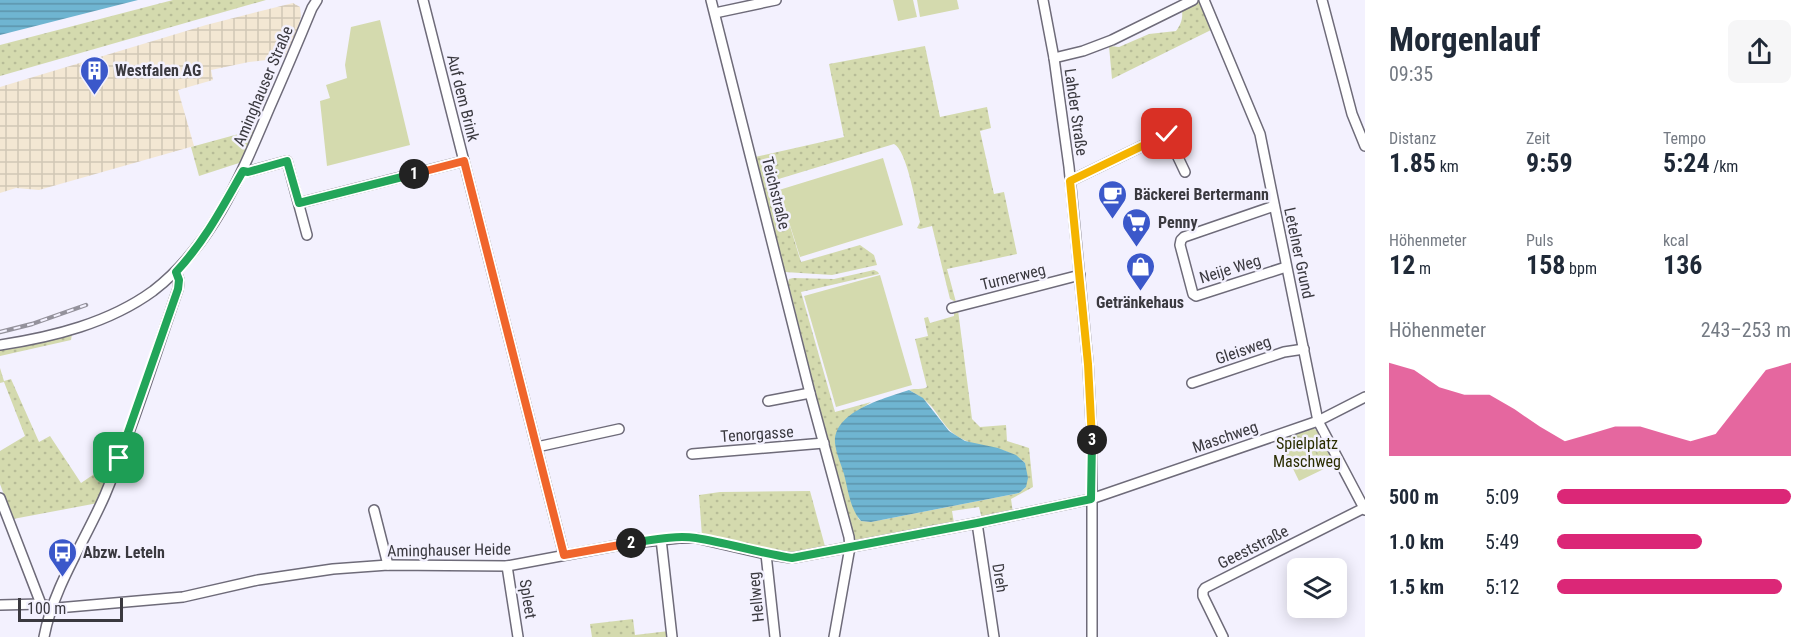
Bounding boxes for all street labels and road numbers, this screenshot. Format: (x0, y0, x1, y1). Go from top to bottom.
street label: Aminghauser Straße (229, 23, 297, 149)
street label: Auf dem Brink (443, 53, 483, 144)
street label: Lahder Straße (1060, 67, 1092, 157)
street label: Teichstraße (758, 155, 794, 231)
street label: Letelner Grund (1280, 206, 1318, 300)
street label: Neije Weg (1197, 251, 1263, 287)
street label: Turnerweg (979, 260, 1047, 294)
street label: Gleisweg (1213, 332, 1273, 368)
street label: Maschweg (1190, 417, 1260, 457)
street label: Tenorgasse (720, 422, 794, 446)
street label: Geeststraße (1215, 521, 1291, 573)
street label: Aminghauser Heide (387, 539, 511, 561)
street label: Dreh (988, 562, 1012, 594)
street label: Hellweg (744, 571, 768, 623)
street label: Spleet (516, 578, 541, 620)

